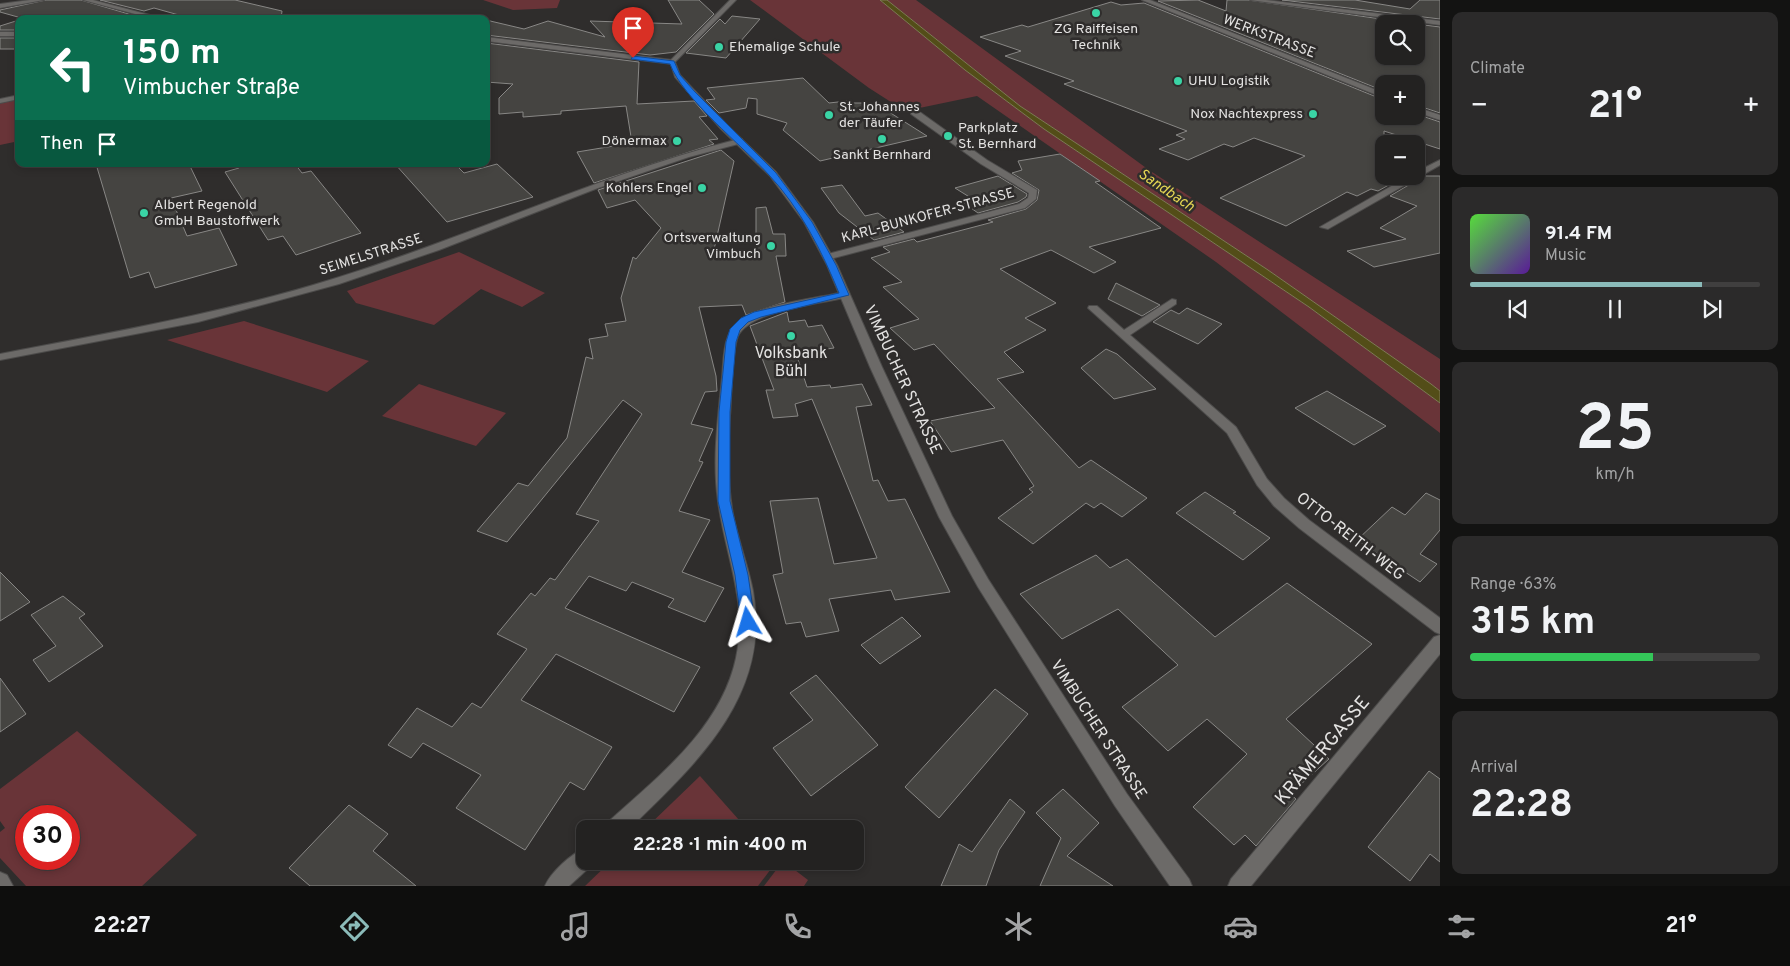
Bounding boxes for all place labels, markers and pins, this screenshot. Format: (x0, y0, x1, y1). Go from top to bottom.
pin (612, 7, 654, 58)
marker: ZG Raiffeisen Technik (1090, 7, 1102, 19)
place label: ZG Raiffeisen Technik (1054, 21, 1138, 54)
place label: Ehemalige Schule (729, 39, 840, 56)
marker: Ehemalige Schule (713, 41, 725, 53)
place label: UHU Logistik (1188, 73, 1270, 90)
marker: UHU Logistik (1172, 75, 1184, 87)
place label: St. Johannes der Täufer (839, 99, 920, 132)
place label: Nox Nachtexpress (1190, 106, 1303, 123)
marker: Nox Nachtexpress (1307, 108, 1319, 120)
marker: St. Johannes der Täufer (823, 109, 835, 121)
place label: Parkplatz St. Bernhard (958, 120, 1036, 153)
marker: Parkplatz St. Bernhard (942, 130, 954, 142)
place label: Dönermax (602, 133, 667, 150)
marker: Sankt Bernhard (876, 133, 888, 145)
marker: Dönermax (671, 135, 683, 147)
place label: Sankt Bernhard (833, 147, 931, 164)
place label: Kohlers Engel (605, 180, 692, 197)
marker: Kohlers Engel (696, 182, 708, 194)
place label: Albert Regenold GmbH Baustoffwerk (154, 197, 280, 230)
marker: Albert Regenold GmbH Baustoffwerk (138, 207, 150, 219)
place label: Ortsverwaltung Vimbuch (664, 230, 761, 263)
marker: Ortsverwaltung Vimbuch (765, 240, 777, 252)
marker: Volksbank Bühl (785, 330, 797, 342)
place label: Volksbank Bühl (754, 344, 828, 382)

